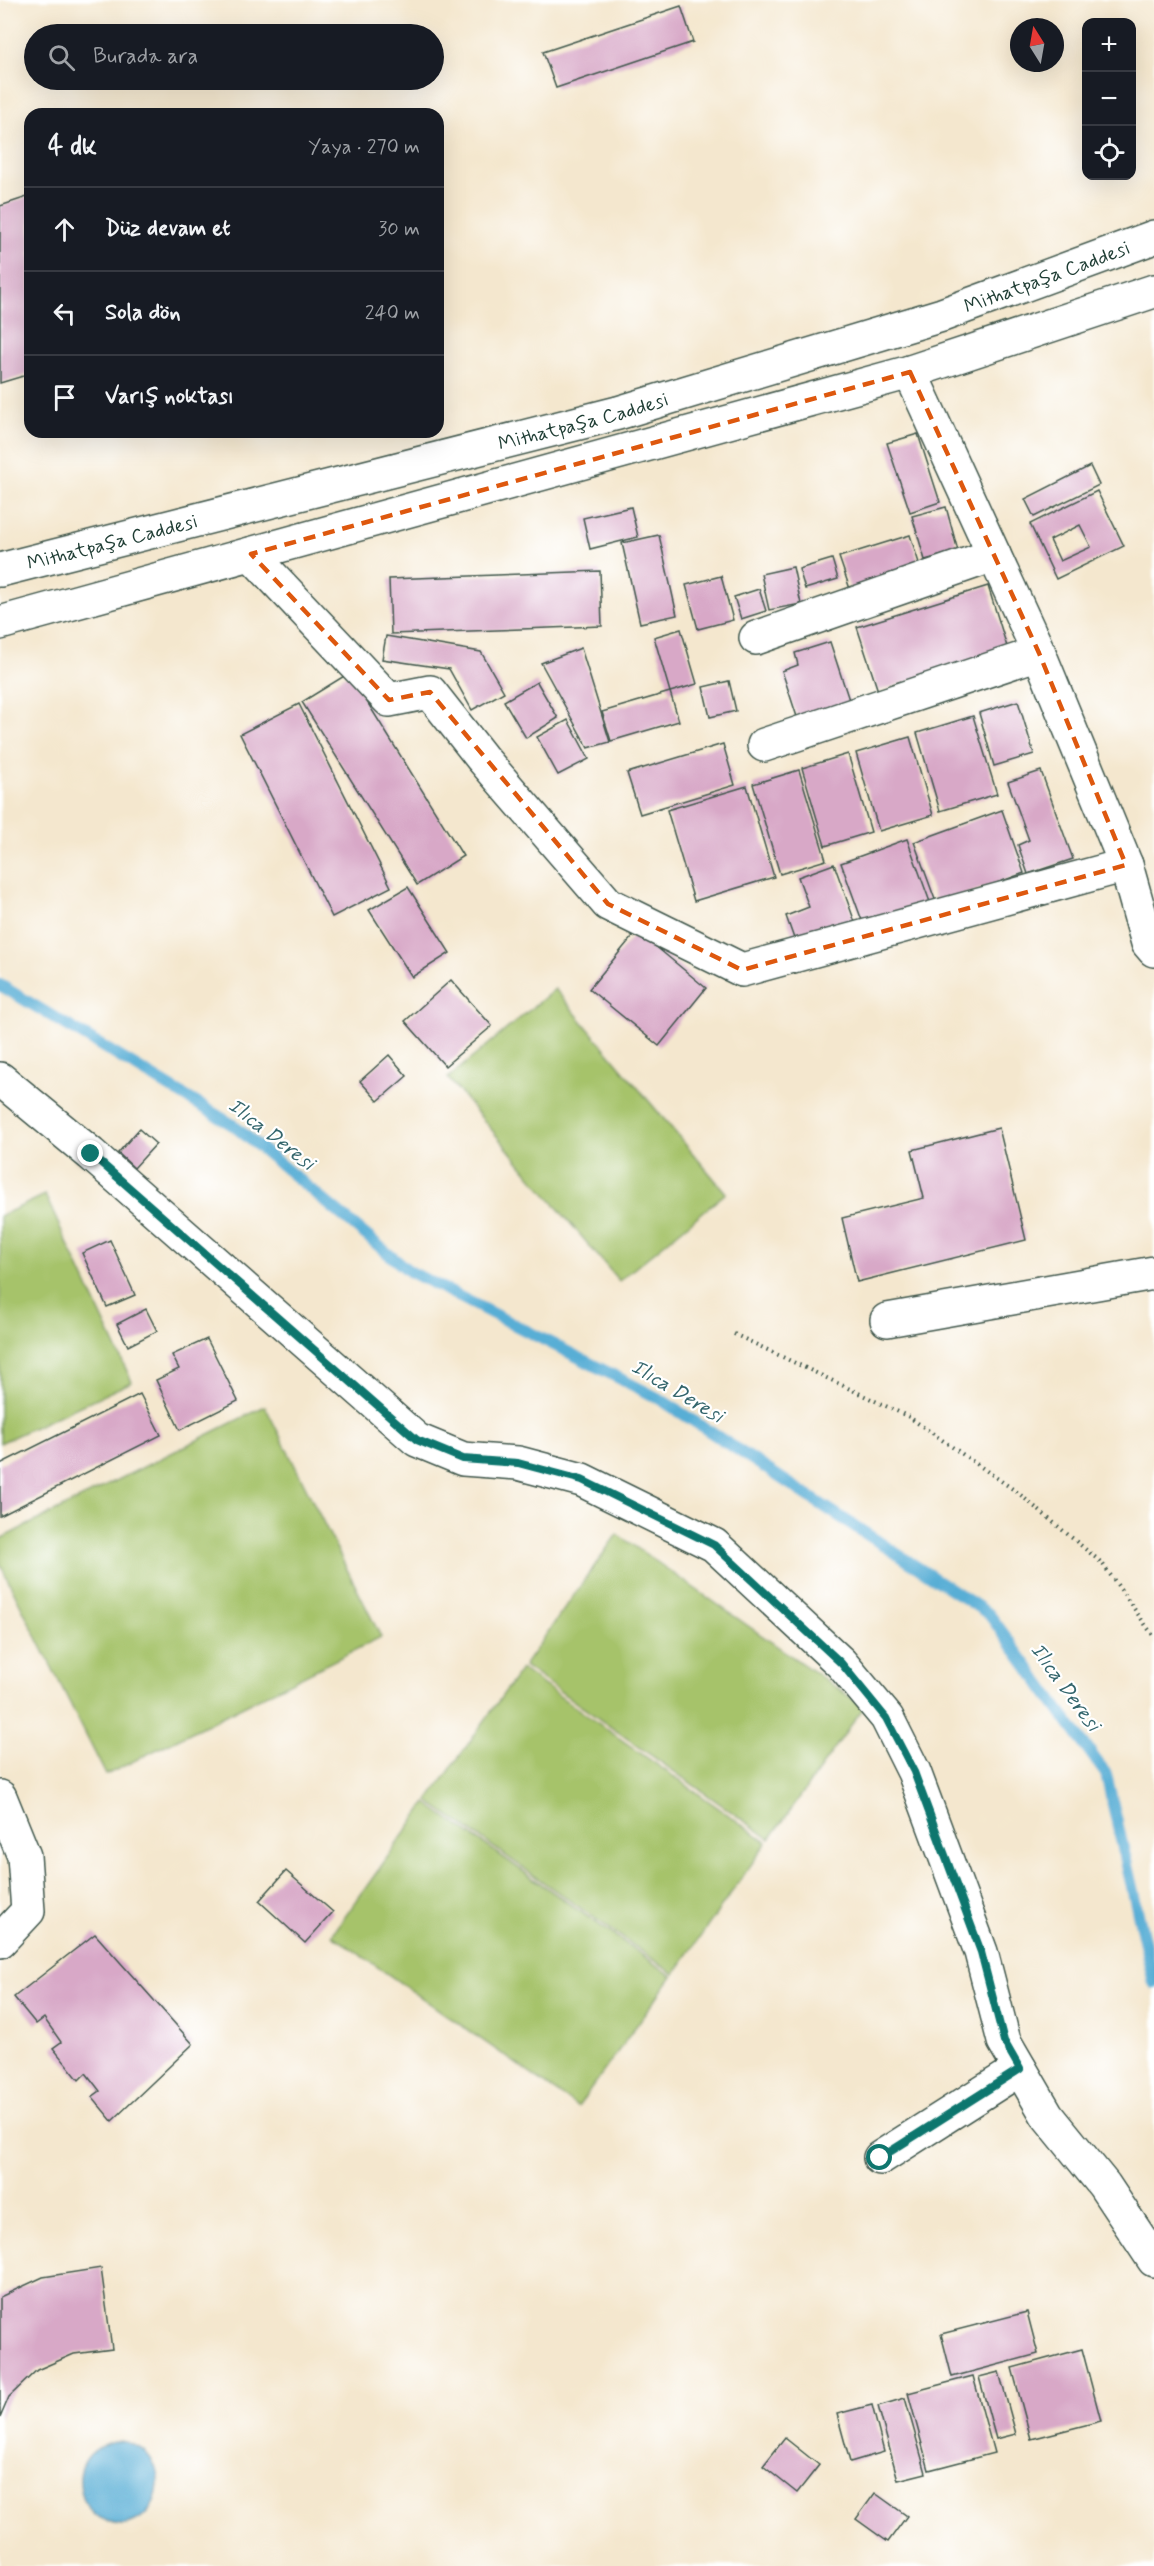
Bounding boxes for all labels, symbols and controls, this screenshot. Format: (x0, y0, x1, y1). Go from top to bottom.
north arrow (1010, 18, 1064, 72)
map controls (1082, 18, 1136, 180)
button: + (1082, 18, 1136, 72)
search box (24, 24, 444, 90)
icon: search (45, 41, 78, 74)
text: Burada ara (93, 43, 198, 71)
button: − (1082, 72, 1136, 126)
button: locate (1082, 126, 1136, 180)
text: 4 dk (48, 130, 97, 164)
text: Yaya · 270 m (308, 134, 420, 161)
icon: ahead (48, 213, 81, 246)
text: Düz devam et (105, 215, 230, 243)
text: 30 m (378, 216, 420, 243)
street label: Mithatpaşa Caddesi (960, 235, 1135, 321)
icon: left (48, 297, 81, 330)
text: Sola dön (105, 299, 181, 327)
text: 240 m (365, 300, 420, 327)
icon: arrive (48, 381, 81, 414)
text: Varış noktası (105, 383, 234, 411)
street label: Mithatpaşa Caddesi (495, 386, 672, 458)
street label: Mithatpaşa Caddesi (24, 508, 201, 578)
water label: Ilıca Deresi (222, 1092, 322, 1178)
route end (77, 1140, 103, 1166)
water label: Ilıca Deresi (626, 1353, 730, 1431)
water label: Ilıca Deresi (1023, 1637, 1108, 1739)
route start (866, 2144, 892, 2170)

